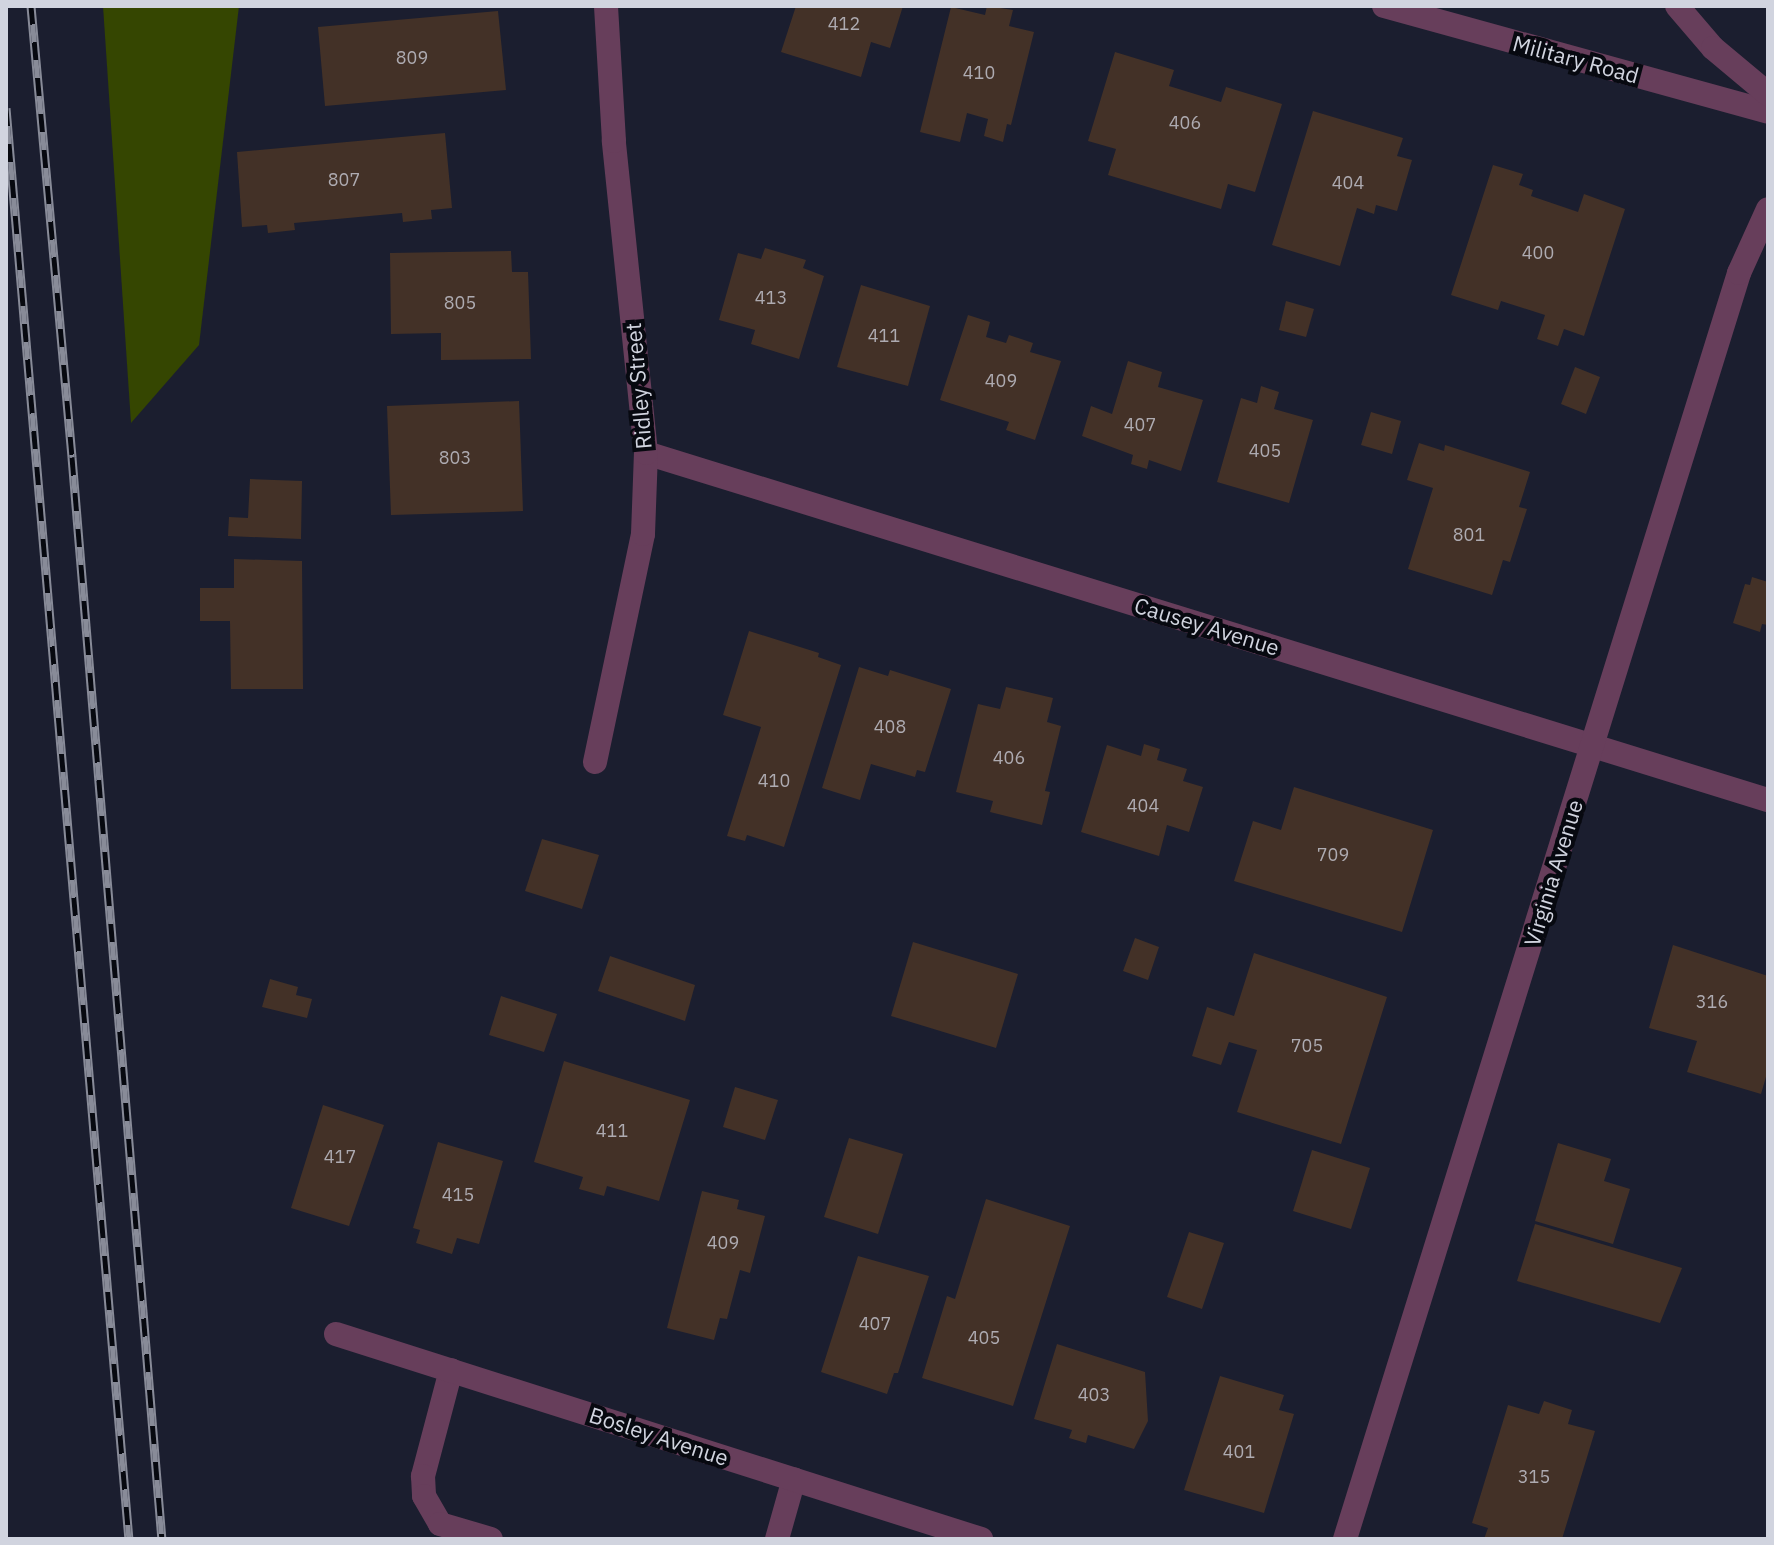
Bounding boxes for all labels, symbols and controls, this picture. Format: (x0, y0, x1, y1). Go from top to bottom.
house number: 412 (828, 13, 860, 35)
street label: Military Road (1510, 30, 1642, 88)
house number: 809 (396, 47, 428, 69)
house number: 410 (963, 62, 995, 84)
house number: 406 (1169, 112, 1201, 134)
house number: 807 (328, 169, 360, 191)
house number: 404 (1332, 172, 1364, 194)
house number: 400 (1522, 242, 1554, 264)
house number: 413 (755, 287, 787, 309)
house number: 805 (444, 292, 476, 314)
street label: Ridley Street (619, 322, 657, 450)
house number: 411 (868, 325, 900, 347)
house number: 409 (985, 370, 1017, 392)
house number: 407 (1124, 414, 1156, 436)
house number: 405 (1249, 440, 1281, 462)
house number: 803 (439, 447, 471, 469)
house number: 801 (1453, 524, 1485, 546)
street label: Causey Avenue (1131, 591, 1283, 661)
house number: 408 (874, 716, 906, 738)
house number: 406 (993, 747, 1025, 769)
house number: 410 (758, 770, 790, 792)
house number: 404 (1127, 795, 1159, 817)
street label: Virginia Avenue (1518, 796, 1588, 950)
house number: 709 (1317, 844, 1349, 866)
house number: 316 (1696, 991, 1728, 1013)
house number: 705 (1291, 1035, 1323, 1057)
house number: 411 (596, 1120, 628, 1142)
house number: 417 (324, 1146, 356, 1168)
house number: 415 (442, 1184, 474, 1206)
house number: 409 (707, 1232, 739, 1254)
house number: 407 (859, 1313, 891, 1335)
house number: 405 (968, 1327, 1000, 1349)
house number: 403 (1078, 1384, 1110, 1406)
street label: Bosley Avenue (586, 1401, 732, 1471)
house number: 401 (1223, 1441, 1255, 1463)
house number: 315 (1518, 1466, 1550, 1488)

